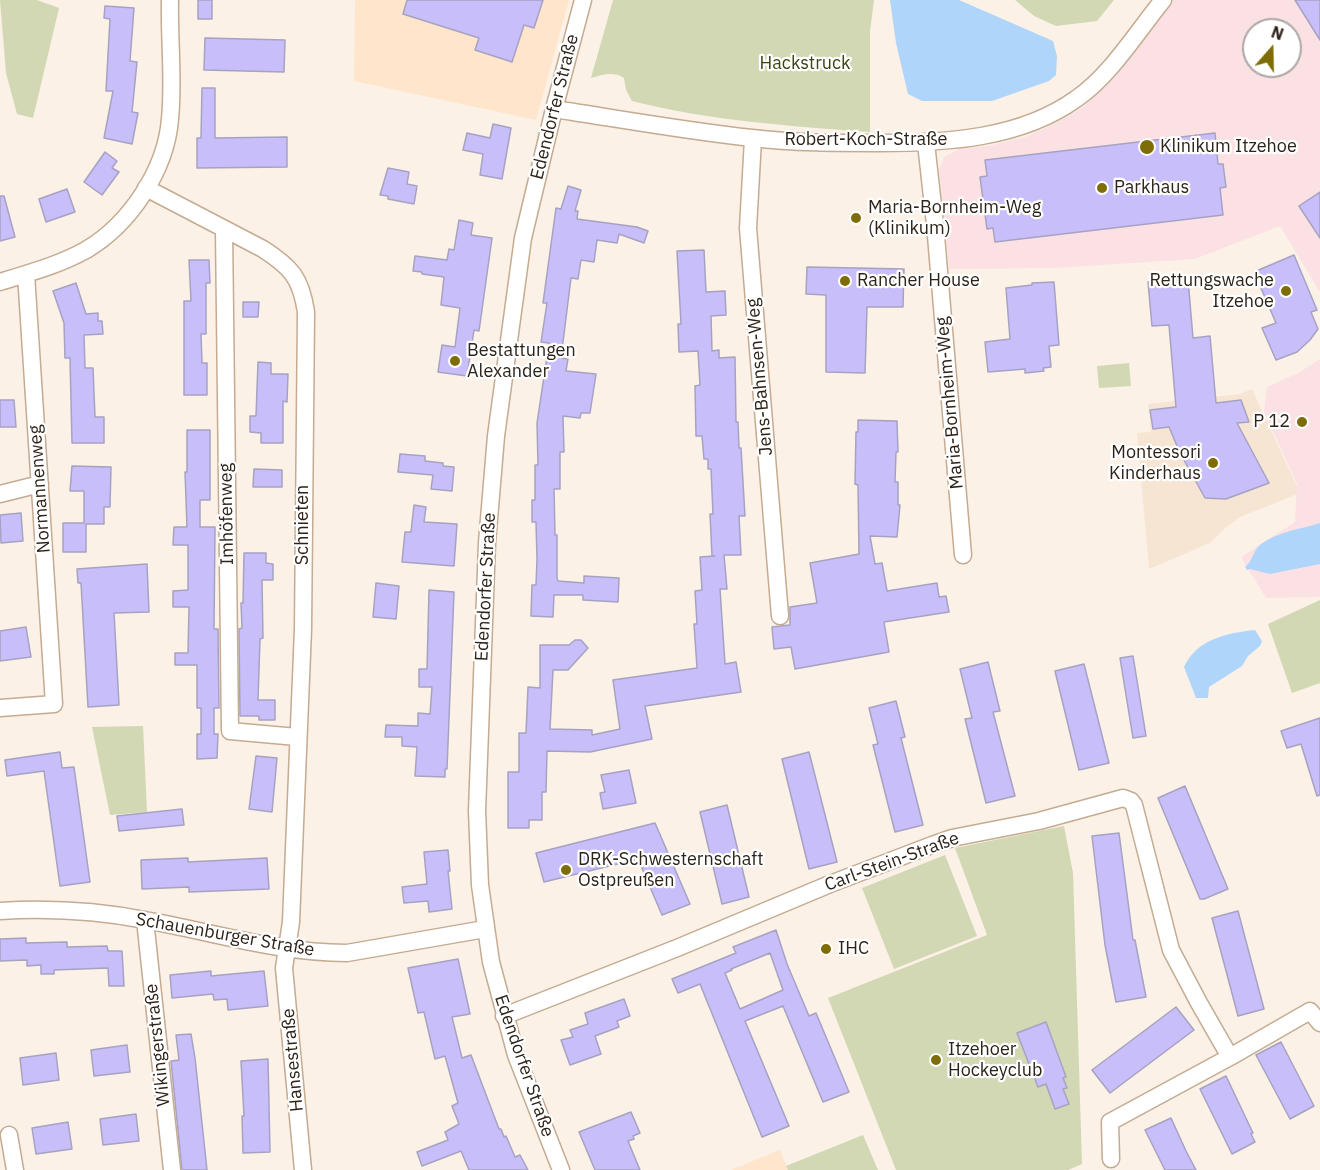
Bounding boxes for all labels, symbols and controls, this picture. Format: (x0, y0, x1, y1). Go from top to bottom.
north arrow (1242, 18, 1302, 78)
text: N (1269, 22, 1286, 44)
street label: Edendorfer Straße (527, 32, 583, 182)
park label: Hackstruck (759, 53, 851, 75)
street label: Robert-Koch-Straße (785, 129, 947, 151)
place label: Klinikum Itzehoe (1160, 136, 1297, 158)
marker: Klinikum Itzehoe (1138, 138, 1156, 156)
place label: Parkhaus (1114, 177, 1189, 199)
marker: Parkhaus (1095, 181, 1109, 195)
place label: Maria-Bornheim-Weg (Klinikum) (868, 197, 1041, 240)
marker: Maria-Bornheim-Weg (Klinikum) (849, 211, 863, 225)
place label: Rancher House (857, 270, 980, 292)
place label: Rettungswache Itzehoe (1149, 270, 1274, 312)
marker: Rancher House (838, 274, 852, 288)
marker: Rettungswache Itzehoe (1279, 284, 1293, 298)
street label: Jens-Bahnsen-Weg (742, 297, 778, 457)
street label: Maria-Bornheim-Weg (932, 316, 968, 490)
place label: Bestattungen Alexander (467, 340, 576, 382)
marker: Bestattungen Alexander (448, 354, 462, 368)
place label: P 12 (1253, 411, 1290, 433)
marker: P 12 (1295, 415, 1309, 429)
street label: Normannenweg (25, 424, 55, 554)
place label: Montessori Kinderhaus (1109, 442, 1201, 484)
marker: Montessori Kinderhaus (1206, 456, 1220, 470)
street label: Imhöfenweg (215, 463, 239, 565)
street label: Schnieten (292, 485, 314, 565)
street label: Edendorfer Straße (471, 512, 501, 662)
street label: Carl-Stein-Straße (822, 828, 962, 896)
place label: DRK-Schwesternschaft Ostpreußen (578, 849, 764, 892)
marker: DRK-Schwesternschaft Ostpreußen (559, 863, 573, 877)
street label: Schauenburger Straße (134, 909, 316, 961)
place label: IHC (838, 938, 869, 960)
marker: IHC (819, 942, 833, 956)
street label: Wikingerstraße (141, 983, 175, 1107)
street label: Edendorfer Straße (490, 992, 558, 1140)
street label: Hansestraße (278, 1007, 308, 1113)
place label: Itzehoer Hockeyclub (948, 1039, 1042, 1082)
marker: Itzehoer Hockeyclub (929, 1053, 943, 1067)

